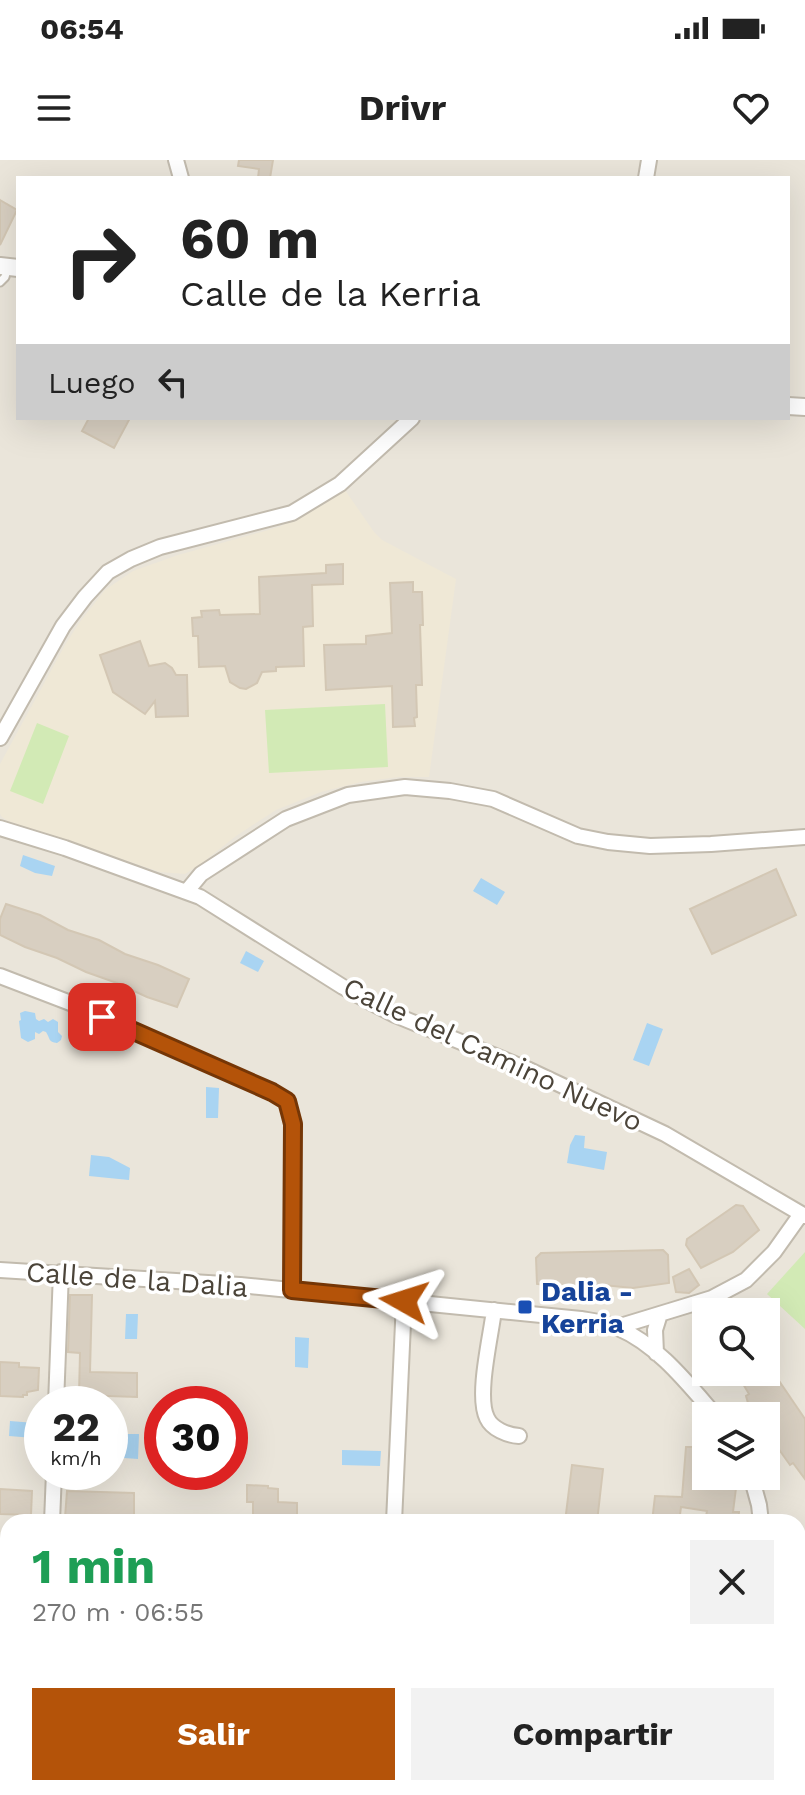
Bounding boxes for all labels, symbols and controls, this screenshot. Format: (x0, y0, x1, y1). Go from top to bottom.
text: 06:54 (40, 11, 124, 46)
icon: menu (32, 86, 76, 130)
icon: heart (729, 86, 773, 130)
text: Drivr (359, 87, 446, 129)
text: 60 m (180, 206, 319, 272)
icon: right (48, 208, 152, 312)
text: Calle de la Kerria (180, 273, 481, 315)
icon: left (151, 360, 195, 404)
text: Luego (48, 365, 135, 400)
street label: Calle del Camino Nuevo (338, 971, 648, 1138)
pin (68, 983, 136, 1051)
icon: arrive (80, 995, 124, 1039)
street label: Calle de la Dalia (25, 1255, 249, 1304)
position arrow (362, 1259, 446, 1343)
place label: Dalia - Kerria (541, 1275, 633, 1340)
marker: Dalia - Kerria (516, 1298, 534, 1316)
map controls (692, 1298, 780, 1490)
button: search (692, 1298, 780, 1386)
speed limit sign: 30 (144, 1386, 248, 1490)
button: layers (692, 1402, 780, 1490)
text: 22 (52, 1404, 100, 1451)
text: km/h (50, 1446, 102, 1470)
text: 1 min (32, 1538, 155, 1595)
button: close (690, 1540, 774, 1624)
text: 270 m · 06:55 (32, 1597, 204, 1627)
button: Salir (32, 1688, 395, 1780)
button: Compartir (411, 1688, 774, 1780)

